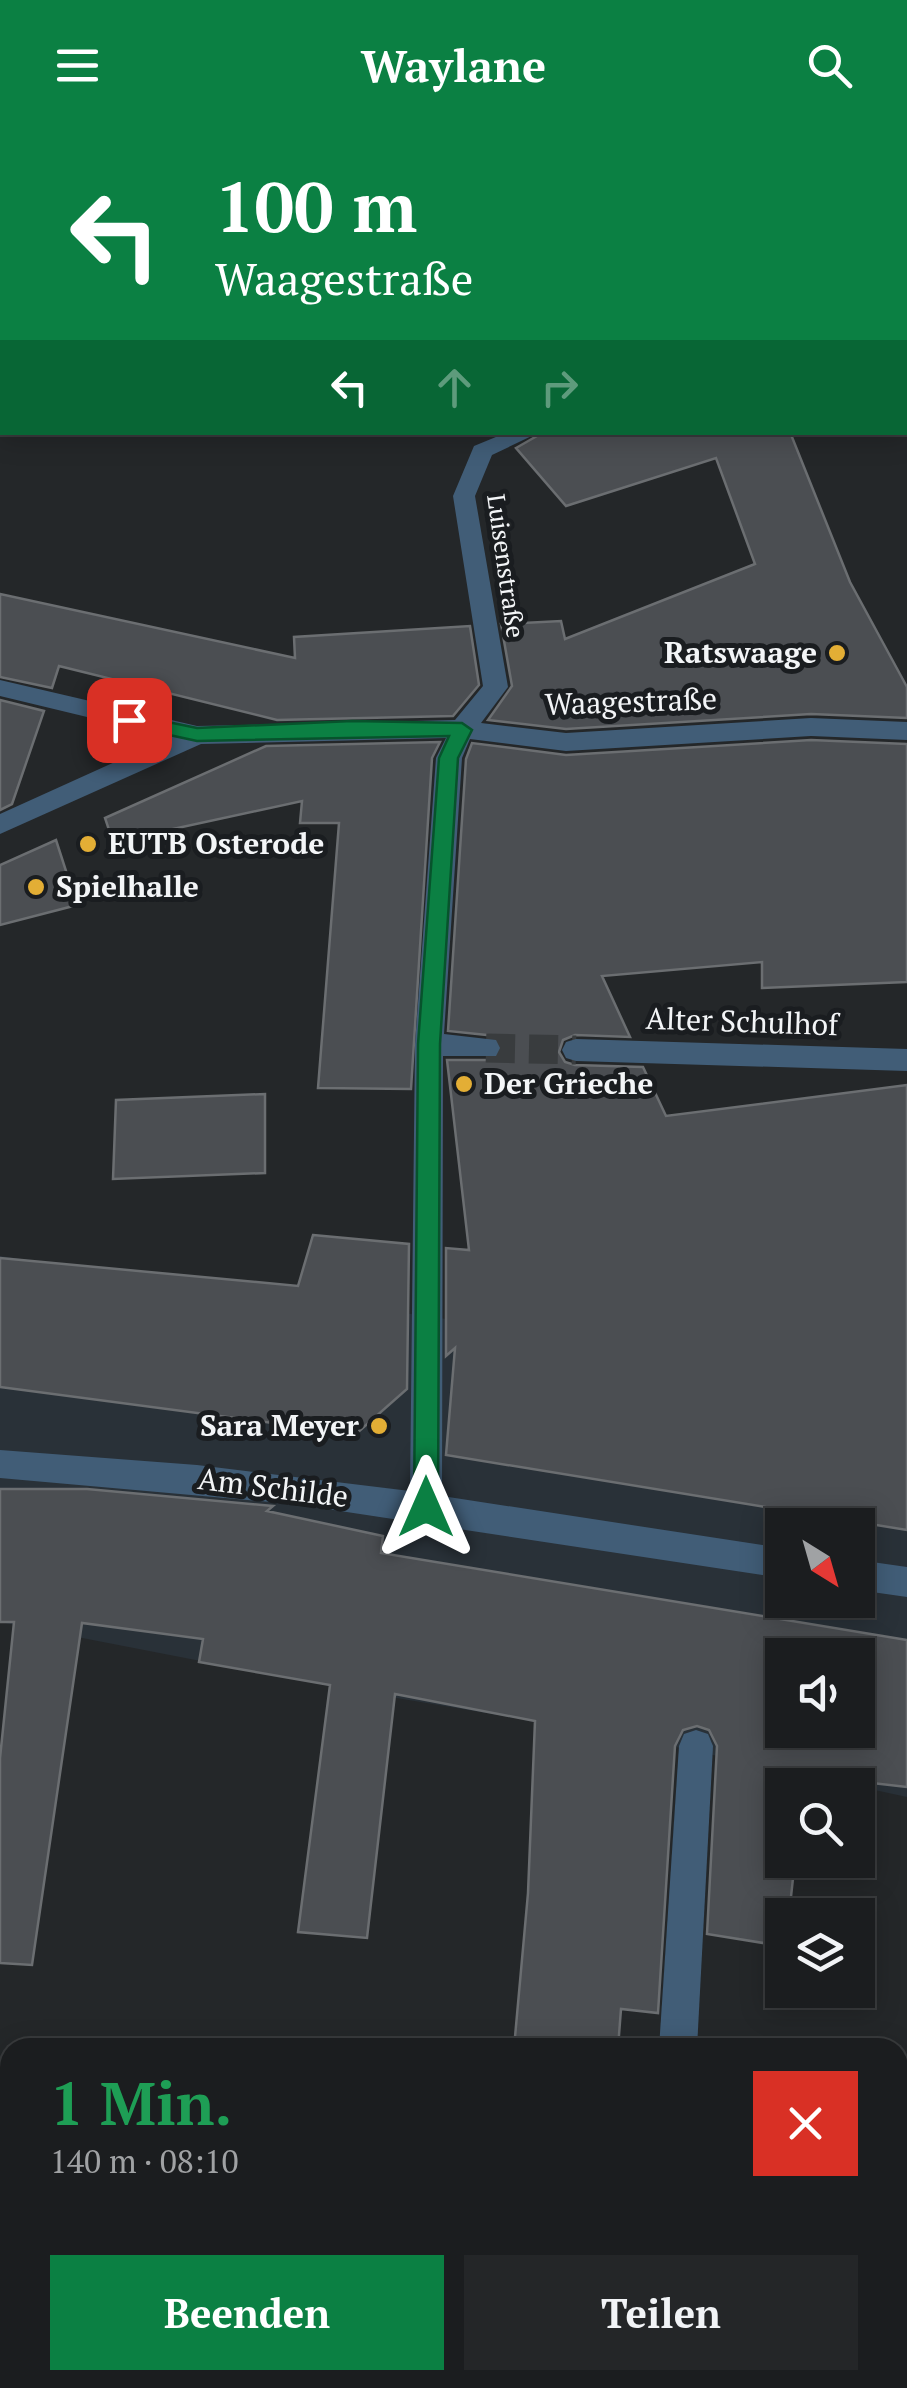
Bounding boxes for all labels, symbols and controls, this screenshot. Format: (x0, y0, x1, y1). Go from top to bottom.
text: Waylane (361, 35, 546, 95)
icon: menu (50, 38, 105, 93)
icon: search (802, 38, 857, 93)
text: 100 m (215, 159, 417, 252)
icon: left (50, 170, 180, 300)
text: Waagestraße (215, 248, 473, 308)
icon: left (322, 360, 377, 415)
icon: ahead (427, 360, 482, 415)
icon: right (532, 360, 587, 415)
street label: Luisenstraße (480, 492, 533, 640)
place label: Ratswaage (664, 632, 817, 672)
marker: Ratswaage (826, 642, 848, 664)
pin (87, 678, 172, 763)
street label: Waagestraße (544, 678, 718, 724)
icon: arrive (102, 693, 157, 748)
place label: EUTB Osterode (108, 823, 324, 863)
marker: EUTB Osterode (77, 833, 99, 855)
place label: Spielhalle (56, 866, 199, 906)
marker: Spielhalle (25, 876, 47, 898)
street label: Alter Schulhof (645, 998, 841, 1044)
place label: Der Grieche (484, 1063, 653, 1103)
marker: Der Grieche (453, 1073, 475, 1095)
place label: Sara Meyer (200, 1405, 359, 1445)
marker: Sara Meyer (368, 1415, 390, 1437)
position arrow (374, 1455, 478, 1559)
street label: Am Schilde (196, 1458, 351, 1516)
north arrow (765, 1508, 875, 1618)
map controls (765, 1508, 875, 2008)
button: sound (765, 1638, 875, 1748)
button: search (765, 1768, 875, 1878)
button: layers (765, 1898, 875, 2008)
text: 1 Min. (50, 2063, 232, 2142)
button: close (753, 2071, 858, 2176)
text: 140 m · 08:10 (50, 2140, 238, 2182)
button: Beenden (50, 2255, 444, 2370)
button: Teilen (464, 2255, 858, 2370)

